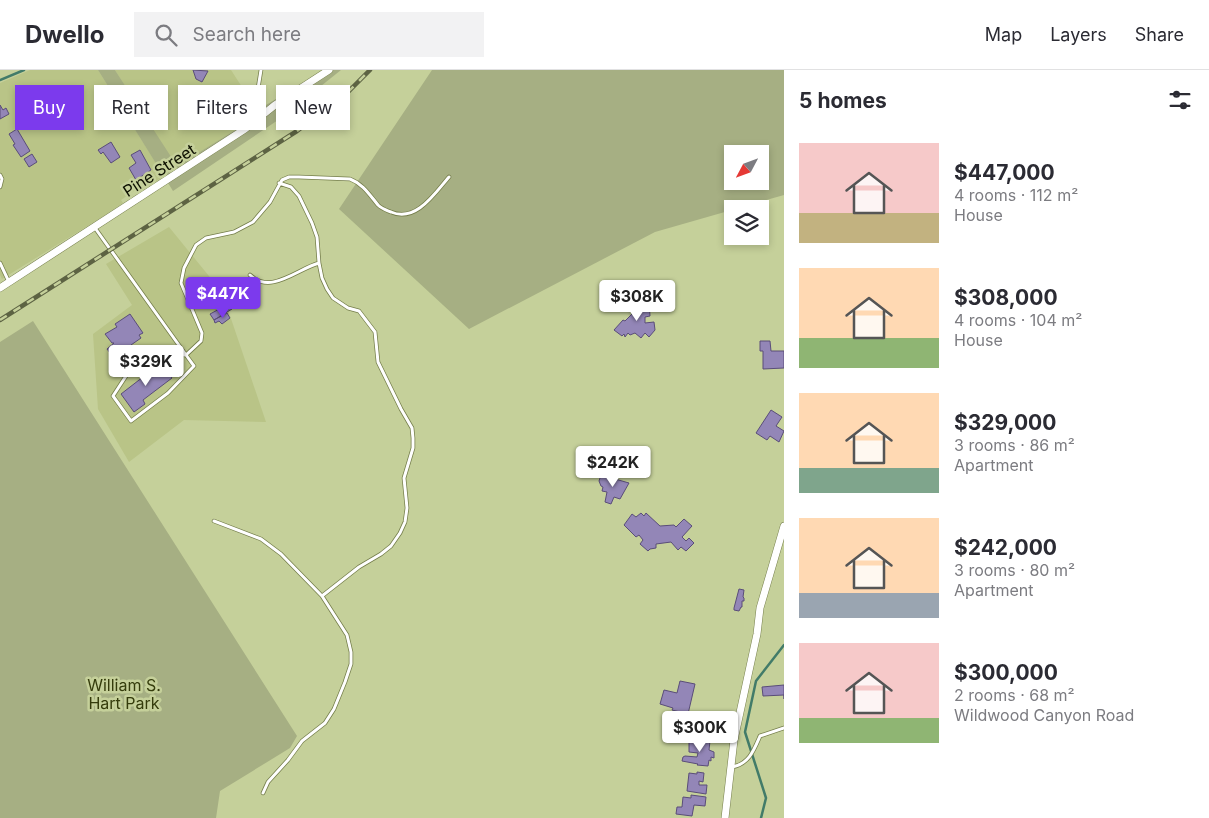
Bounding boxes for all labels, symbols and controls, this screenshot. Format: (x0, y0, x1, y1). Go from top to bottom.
search box (134, 12, 484, 57)
text: Dwello (25, 20, 104, 49)
icon: search (152, 21, 180, 49)
text: Search here (192, 23, 301, 46)
text: Map (985, 24, 1022, 45)
text: Layers (1050, 24, 1107, 45)
text: Share (1135, 24, 1184, 45)
chip: Buy (15, 85, 84, 130)
chip: Rent (94, 85, 168, 130)
chip: Filters (178, 85, 266, 130)
chip: New (276, 85, 350, 130)
icon: filters (1166, 86, 1194, 114)
text: 5 homes (799, 88, 887, 113)
street label: Pine Street (119, 139, 199, 201)
north arrow (724, 145, 769, 190)
map controls (724, 145, 769, 245)
text: $447,000 (954, 160, 1055, 185)
icon: home (839, 163, 899, 223)
text: 4 rooms · 112 m² (954, 185, 1078, 205)
button: layers (724, 200, 769, 245)
text: House (954, 205, 1003, 225)
pin: $447K (188, 276, 258, 319)
pin: $308K (602, 280, 672, 322)
text: $447K (197, 283, 249, 303)
text: $308,000 (954, 285, 1058, 310)
text: $308K (610, 286, 664, 306)
icon: home (839, 288, 899, 348)
text: 4 rooms · 104 m² (954, 310, 1082, 330)
text: House (954, 330, 1003, 350)
pin: $329K (111, 344, 181, 387)
text: $329K (120, 351, 172, 371)
text: $329,000 (954, 410, 1056, 435)
icon: home (839, 413, 899, 473)
text: 3 rooms · 86 m² (954, 435, 1075, 455)
pin: $242K (578, 446, 648, 488)
text: $242K (587, 452, 639, 472)
text: Apartment (954, 455, 1034, 475)
text: $242,000 (954, 535, 1057, 560)
icon: home (839, 538, 899, 598)
text: 3 rooms · 80 m² (954, 560, 1075, 580)
text: Apartment (954, 580, 1034, 600)
text: $300,000 (954, 660, 1058, 685)
icon: home (839, 663, 899, 723)
park label: William S. Hart Park (87, 675, 161, 713)
text: 2 rooms · 68 m² (954, 685, 1075, 705)
text: Wildwood Canyon Road (954, 705, 1134, 725)
pin: $300K (665, 710, 735, 753)
text: $300K (673, 717, 727, 737)

